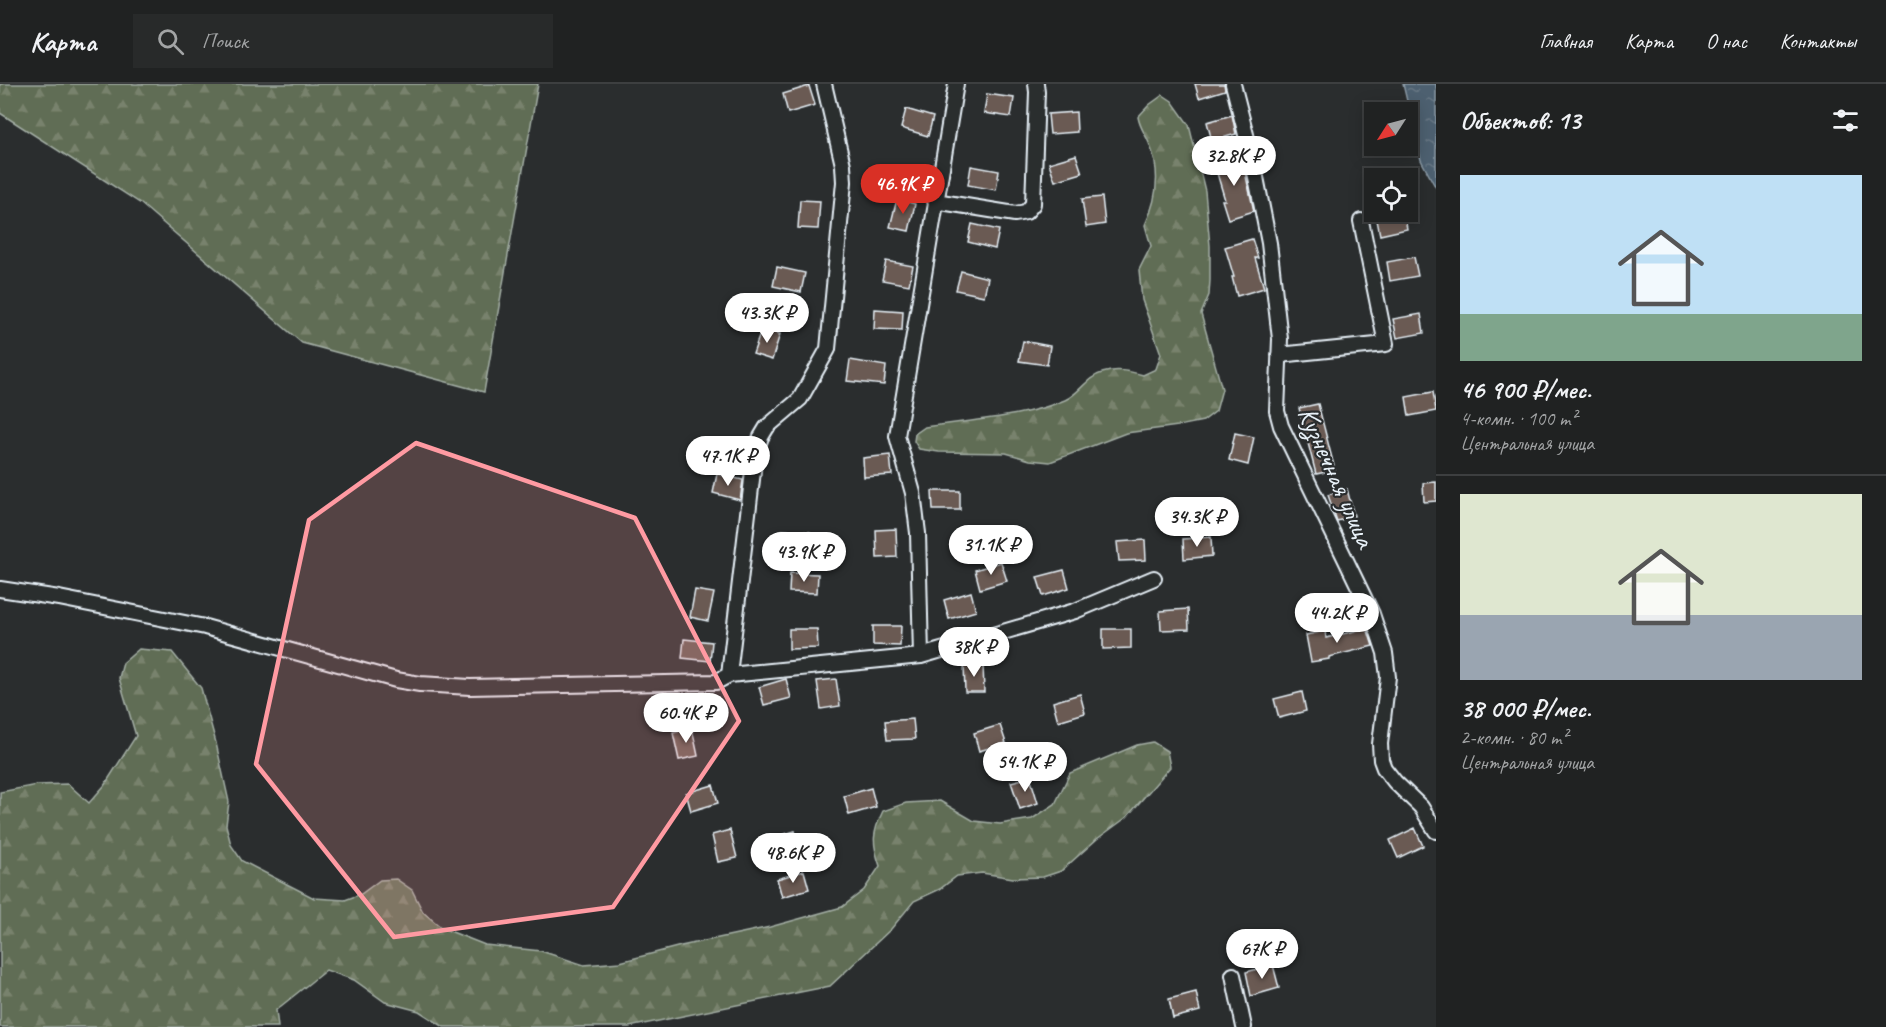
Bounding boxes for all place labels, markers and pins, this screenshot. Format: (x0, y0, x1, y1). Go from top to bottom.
pin: 32.8K ₽ (1179, 136, 1289, 187)
pin: 46.9K ₽ (848, 164, 958, 215)
pin: 43.3K ₽ (712, 293, 822, 344)
pin: 47.1K ₽ (673, 436, 783, 487)
pin: 34.3K ₽ (1142, 497, 1252, 548)
pin: 31.1K ₽ (936, 525, 1046, 576)
pin: 43.9K ₽ (749, 532, 859, 583)
pin: 44.2K ₽ (1282, 593, 1392, 644)
pin: 38K ₽ (932, 627, 1016, 678)
pin: 60.4K ₽ (631, 693, 741, 744)
pin: 54.1K ₽ (970, 742, 1080, 793)
pin: 48.6K ₽ (738, 833, 848, 884)
pin: 67K ₽ (1220, 929, 1304, 980)

